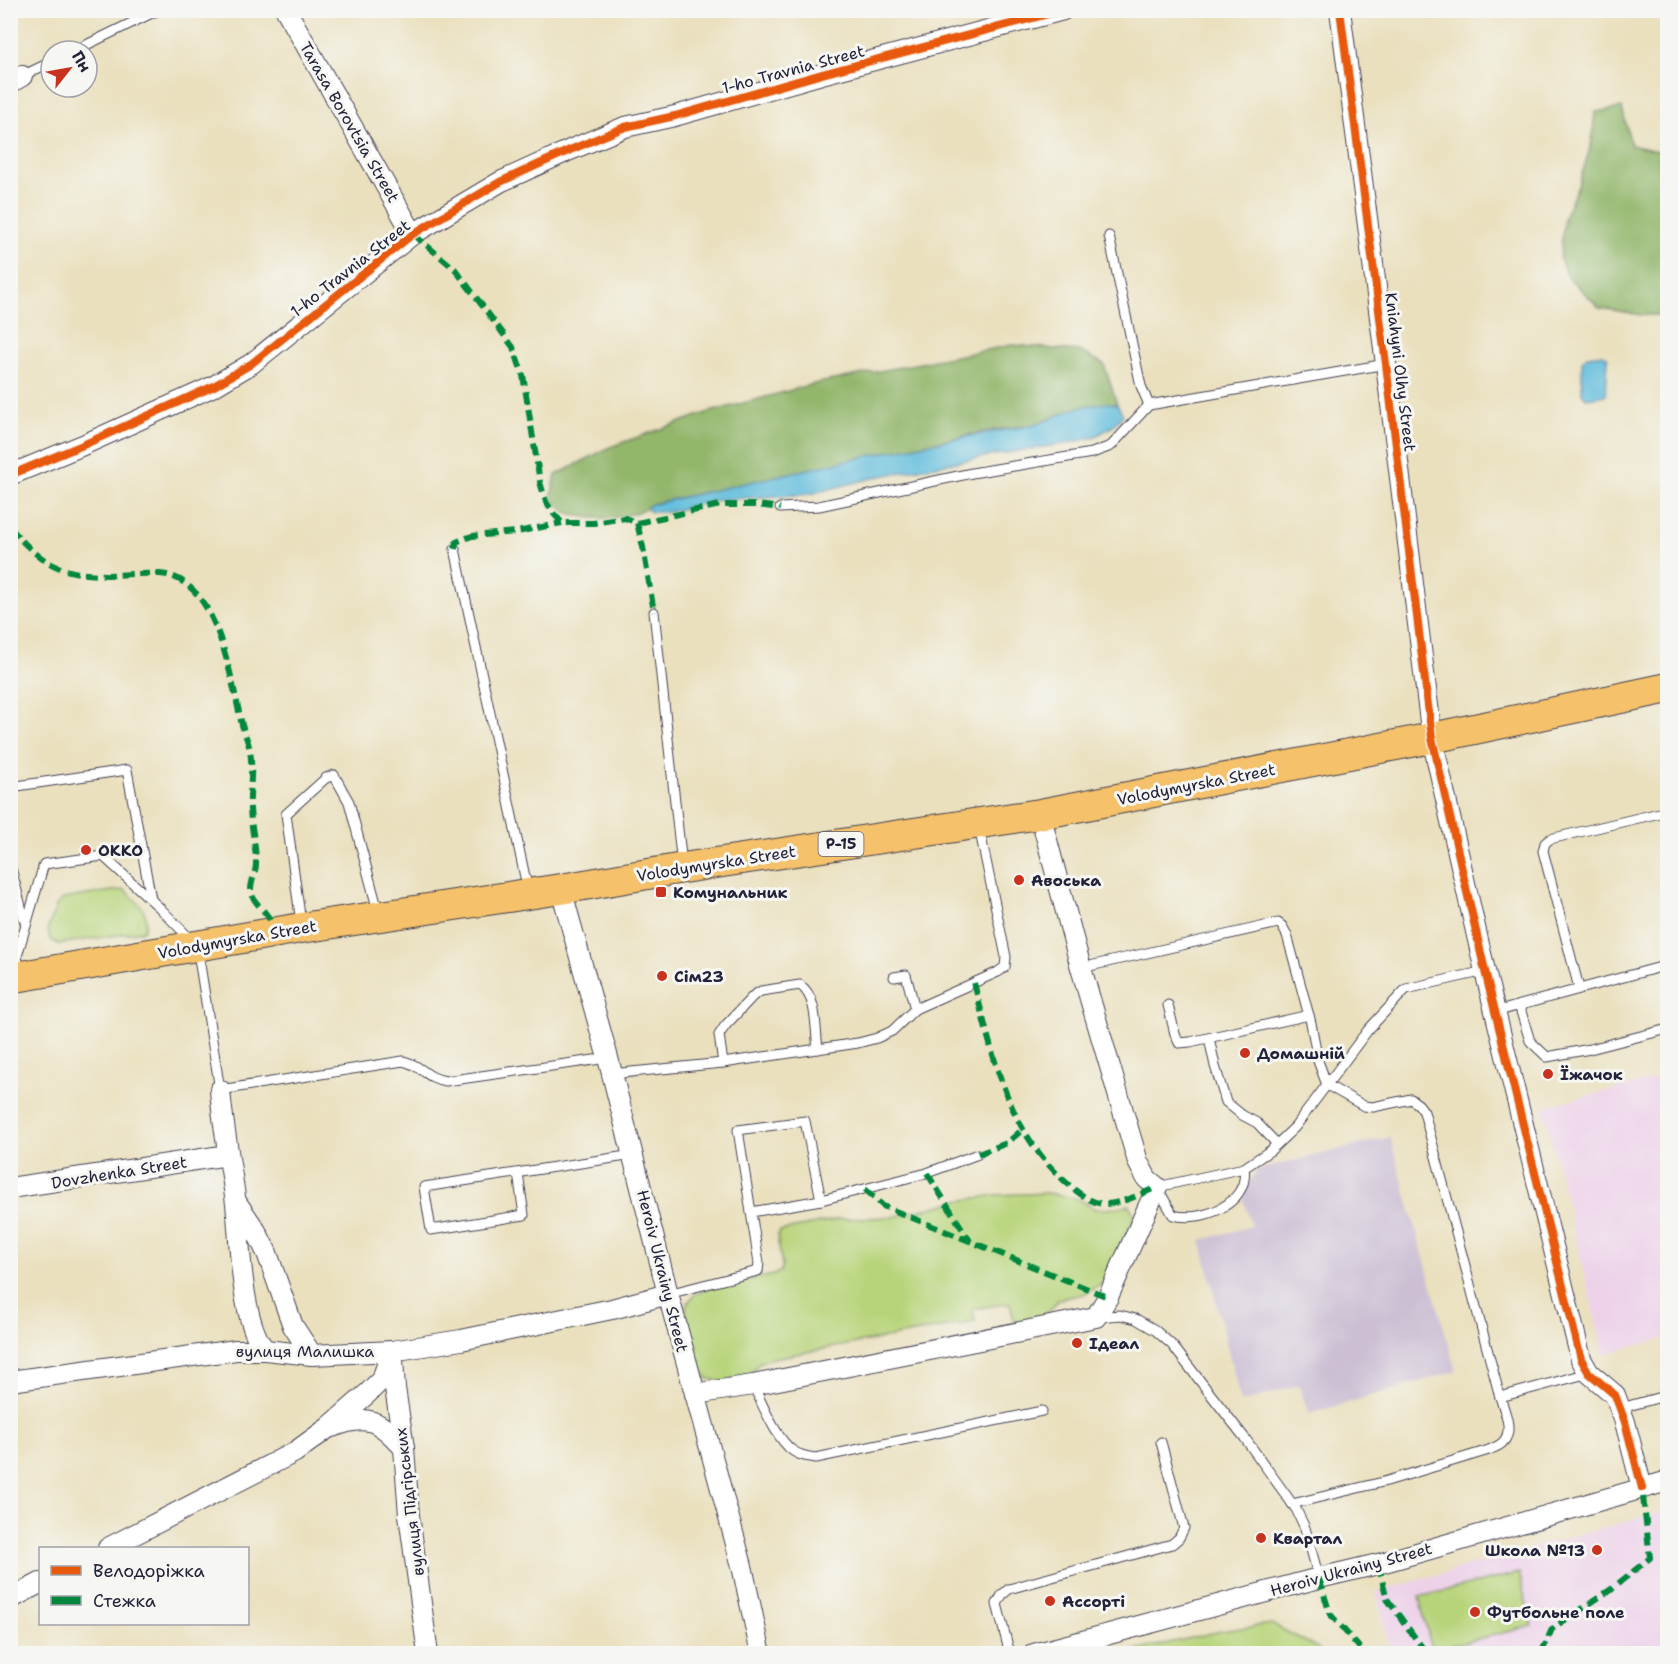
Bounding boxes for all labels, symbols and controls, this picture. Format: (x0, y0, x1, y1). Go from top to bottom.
street label: Tarasa Borovtsia Street (295, 38, 404, 206)
north arrow (39, 39, 99, 99)
street label: 1-ho Travnia Street (720, 40, 867, 99)
text: Пн (67, 47, 96, 76)
street label: 1-ho Travnia Street (286, 215, 415, 322)
street label: Kniahyni Olhy Street (1380, 291, 1421, 453)
street label: Volodymyrska Street (1115, 759, 1277, 810)
road number: Р-15 (818, 832, 864, 856)
place label: OKKO (98, 840, 143, 861)
street label: Volodymyrska Street (635, 841, 797, 886)
marker: OKKO (79, 843, 93, 857)
place label: Авоська (1031, 870, 1101, 891)
marker: Авоська (1012, 873, 1026, 887)
place label: Комунальник (673, 882, 788, 903)
marker: Комунальник (654, 885, 668, 899)
street label: Volodymyrska Street (156, 915, 318, 964)
place label: Сім23 (674, 966, 724, 987)
marker: Сім23 (655, 969, 669, 983)
place label: Домашній (1257, 1043, 1345, 1064)
marker: Домашній (1238, 1046, 1252, 1060)
place label: Їжачок (1560, 1064, 1623, 1085)
marker: Їжачок (1541, 1067, 1555, 1081)
street label: Dovzhenka Street (50, 1151, 188, 1194)
street label: Heroiv Ukrainy Street (632, 1188, 693, 1355)
place label: Ідеал (1089, 1333, 1140, 1354)
marker: Ідеал (1070, 1336, 1084, 1350)
street label: вулиця Малишка (236, 1341, 374, 1362)
street label: вулиця Підгірських (390, 1427, 429, 1577)
place label: Квартал (1273, 1528, 1343, 1549)
marker: Квартал (1254, 1531, 1268, 1545)
street label: Heroiv Ukrainy Street (1268, 1538, 1434, 1601)
place label: Школа №13 (1485, 1540, 1585, 1561)
marker: Школа №13 (1590, 1543, 1604, 1557)
legend (39, 1547, 249, 1625)
text: Велодоріжка (93, 1559, 205, 1583)
text: Стежка (93, 1589, 156, 1613)
place label: Ассорті (1062, 1591, 1125, 1612)
marker: Ассорті (1043, 1594, 1057, 1608)
place label: Футбольне поле (1487, 1602, 1625, 1623)
marker: Футбольне поле (1468, 1605, 1482, 1619)

